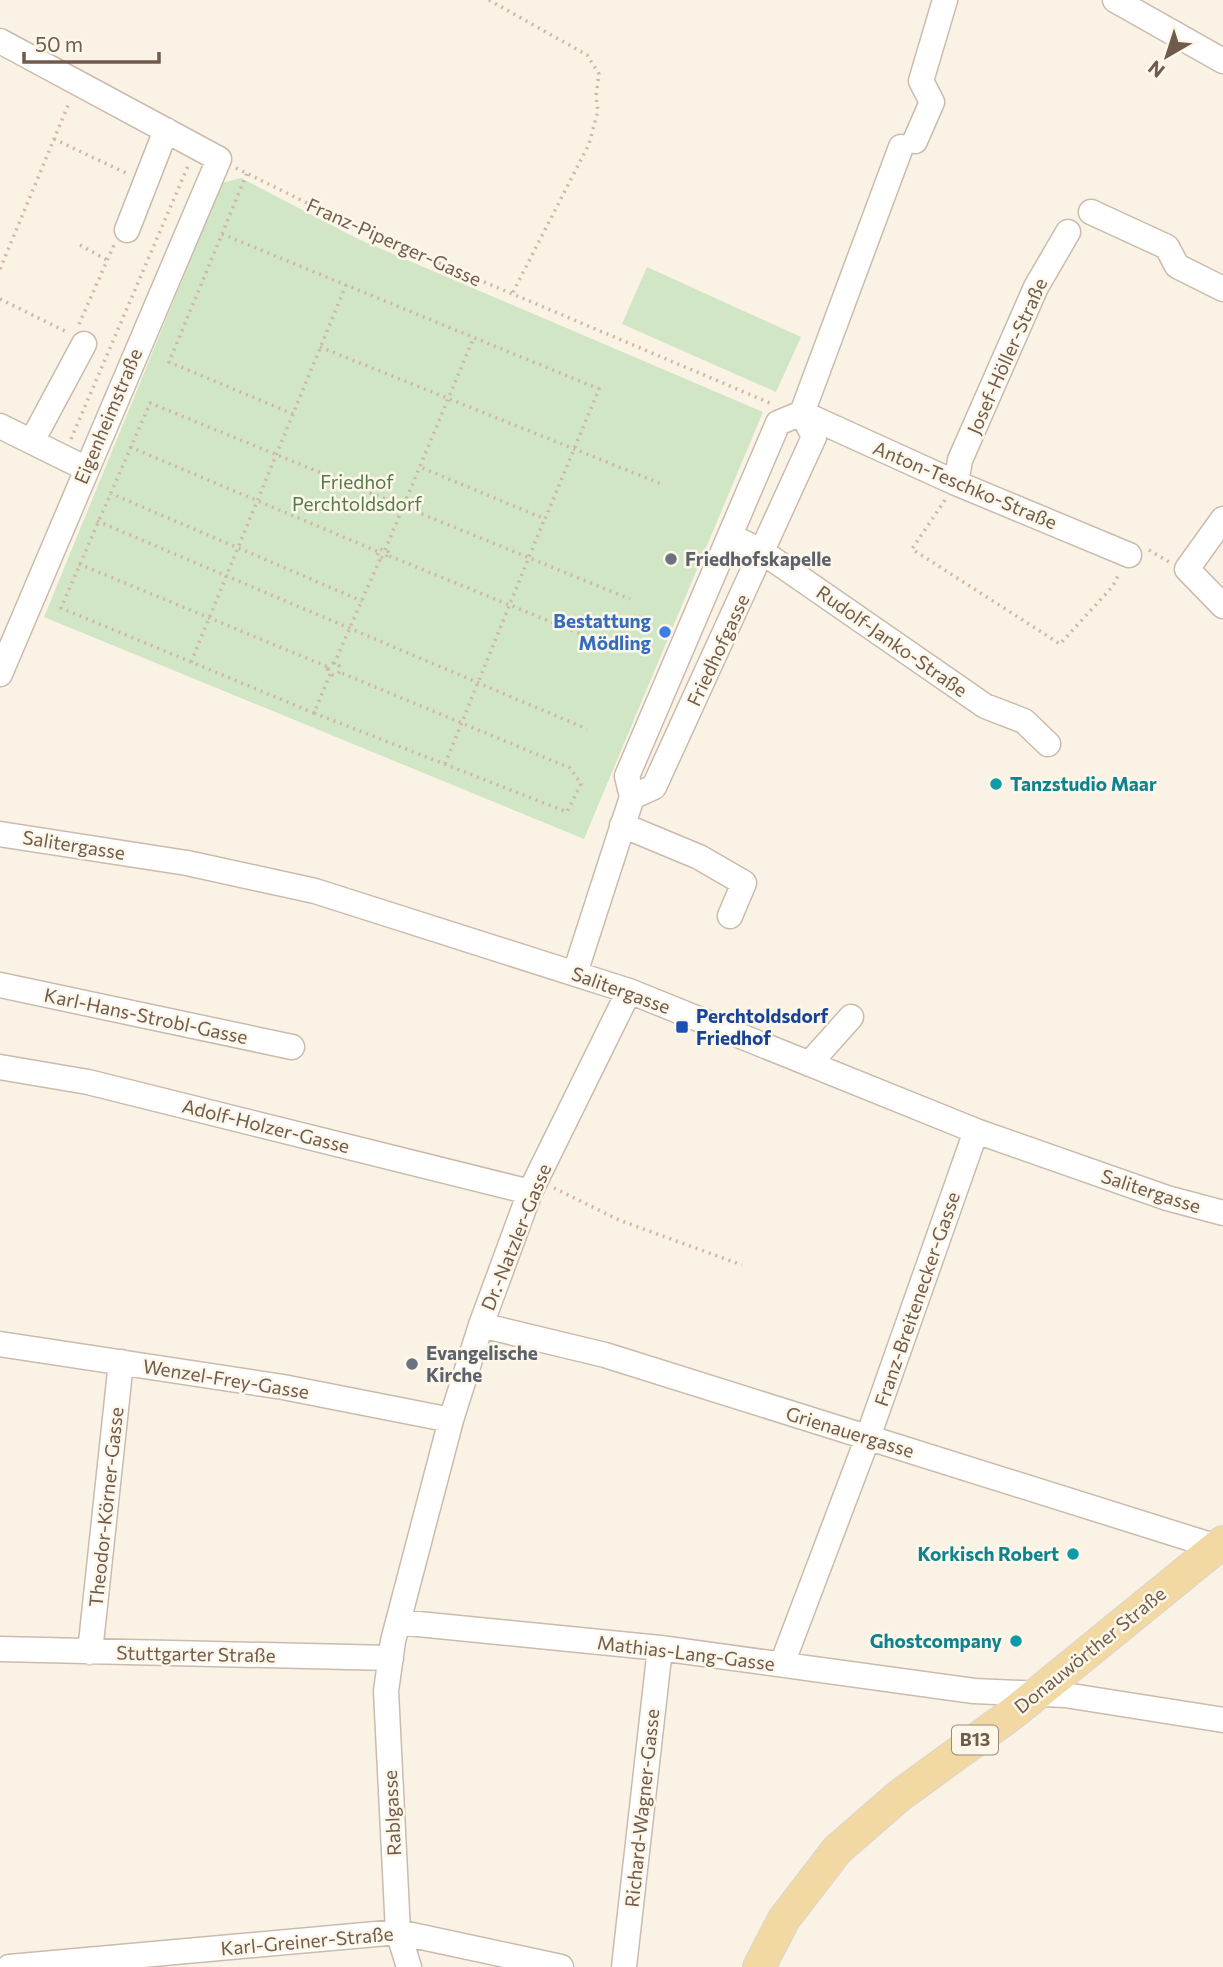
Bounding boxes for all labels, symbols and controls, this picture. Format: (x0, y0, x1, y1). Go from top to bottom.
scale bar (24, 21, 159, 65)
north arrow (1132, 21, 1202, 91)
text: 50 m (35, 31, 83, 56)
text: N (1143, 56, 1169, 83)
street label: Franz-Piperger-Gasse (303, 193, 485, 290)
street label: Josef-Höller-Straße (962, 274, 1051, 438)
street label: Eigenheimstraße (69, 345, 146, 487)
street label: Anton-Teschko-Straße (870, 435, 1061, 534)
park label: Friedhof Perchtoldsdorf (292, 470, 423, 515)
place label: Friedhofskapelle (685, 547, 831, 570)
marker: Friedhofskapelle (663, 551, 679, 567)
street label: Rudolf-Janko-Straße (812, 580, 972, 701)
street label: Friedhofgasse (682, 590, 754, 710)
place label: Bestattung Mödling (553, 609, 652, 654)
marker: Bestattung Mödling (657, 624, 673, 640)
place label: Tanzstudio Maar (1010, 772, 1157, 795)
marker: Tanzstudio Maar (988, 776, 1004, 792)
street label: Salitergasse (21, 825, 127, 864)
street label: Salitergasse (569, 961, 674, 1018)
street label: Karl-Hans-Strobl-Gasse (42, 983, 250, 1048)
place label: Perchtoldsdorf Friedhof (696, 1004, 829, 1049)
marker: Perchtoldsdorf Friedhof (674, 1019, 690, 1035)
street label: Adolf-Holzer-Gasse (180, 1094, 352, 1157)
street label: Dr.-Natzler-Gasse (476, 1160, 555, 1314)
street label: Salitergasse (1098, 1164, 1204, 1217)
street label: Franz-Breitenecker-Gasse (869, 1189, 964, 1409)
place label: Evangelische Kirche (426, 1341, 538, 1386)
street label: Wenzel-Frey-Gasse (141, 1354, 311, 1403)
marker: Evangelische Kirche (404, 1356, 420, 1372)
street label: Grienauergasse (783, 1401, 917, 1462)
street label: Theodor-Körner-Gasse (84, 1406, 127, 1608)
place label: Korkisch Robert (918, 1542, 1059, 1565)
marker: Korkisch Robert (1065, 1546, 1081, 1562)
street label: Donauwörther Straße (1009, 1581, 1170, 1718)
place label: Ghostcompany (870, 1629, 1003, 1652)
street label: Mathias-Lang-Gasse (596, 1630, 776, 1675)
marker: Ghostcompany (1008, 1633, 1024, 1649)
street label: Stuttgarter Straße (116, 1641, 276, 1666)
street label: Richard-Wagner-Gasse (620, 1708, 663, 1908)
road number: B13 (952, 1726, 998, 1755)
street label: Rablgasse (378, 1769, 405, 1857)
street label: Karl-Greiner-Straße (220, 1921, 394, 1960)

